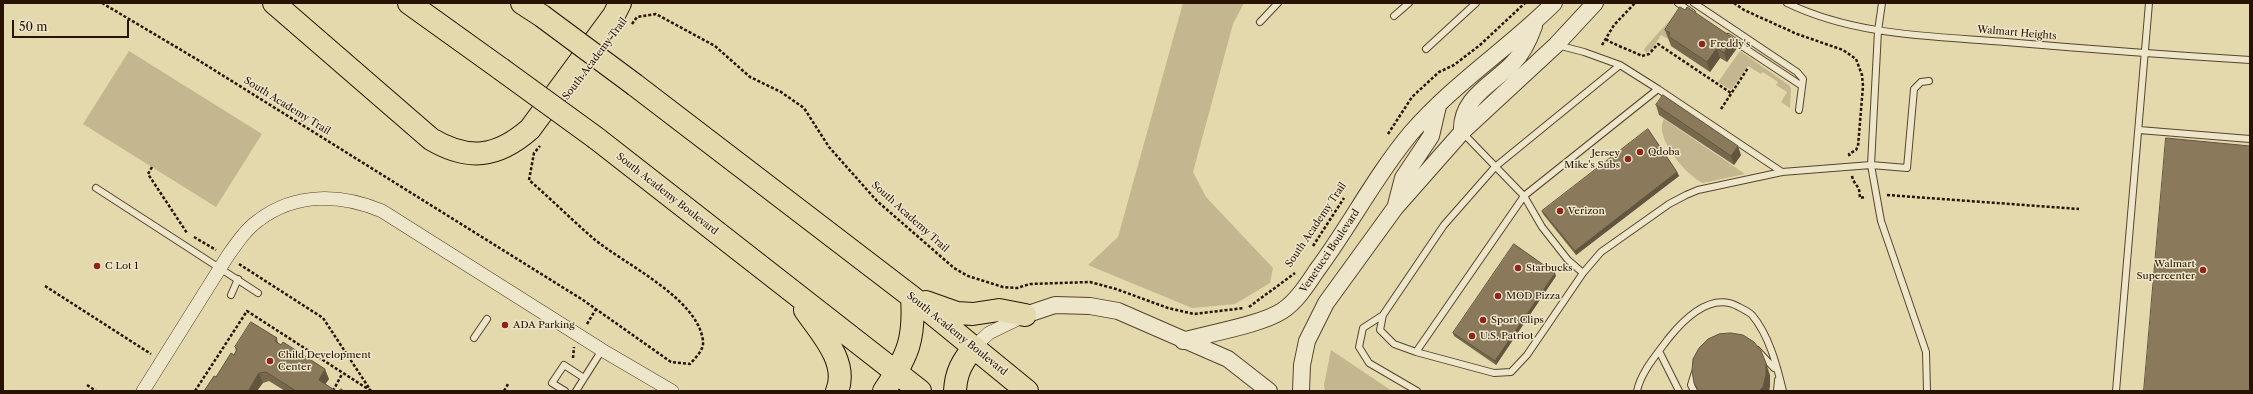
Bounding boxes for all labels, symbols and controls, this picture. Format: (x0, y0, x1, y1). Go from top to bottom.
scale bar (14, 12, 131, 38)
street label: South Academy Trail (560, 16, 630, 102)
text: 50 m (19, 19, 48, 34)
street label: Walmart Heights (1977, 24, 2057, 42)
place label: Freddy's (1710, 38, 1750, 50)
marker: Freddy's (1697, 39, 1707, 49)
street label: South Academy Trail (241, 74, 333, 138)
place label: Qdoba (1648, 146, 1680, 158)
place label: Jersey Mike's Subs (1564, 147, 1620, 170)
marker: Qdoba (1635, 147, 1645, 157)
street label: South Academy Boulevard (614, 151, 720, 237)
marker: Jersey Mike's Subs (1623, 154, 1633, 164)
street label: South Academy Trail (869, 179, 951, 255)
street label: South Academy Trail (1283, 180, 1349, 270)
place label: Verizon (1568, 205, 1605, 217)
marker: Verizon (1555, 206, 1565, 216)
street label: Venetucci Boulevard (1298, 207, 1362, 295)
place label: Walmart Supercenter (2137, 258, 2195, 282)
place label: C Lot 1 (105, 260, 138, 272)
marker: C Lot 1 (92, 261, 102, 271)
place label: Starbucks (1526, 262, 1573, 274)
marker: Starbucks (1513, 263, 1523, 273)
marker: Walmart Supercenter (2198, 265, 2208, 275)
street label: South Academy Boulevard (904, 290, 1010, 378)
place label: MOD Pizza (1506, 290, 1560, 302)
marker: MOD Pizza (1493, 291, 1503, 301)
place label: Sport Clips (1491, 314, 1544, 326)
marker: Sport Clips (1478, 315, 1488, 325)
place label: ADA Parking (513, 319, 575, 331)
marker: ADA Parking (500, 320, 510, 330)
place label: U.S. Patriot (1480, 330, 1534, 342)
marker: U.S. Patriot (1467, 331, 1477, 341)
place label: Child Development Center (278, 349, 371, 372)
marker: Child Development Center (265, 356, 275, 366)

